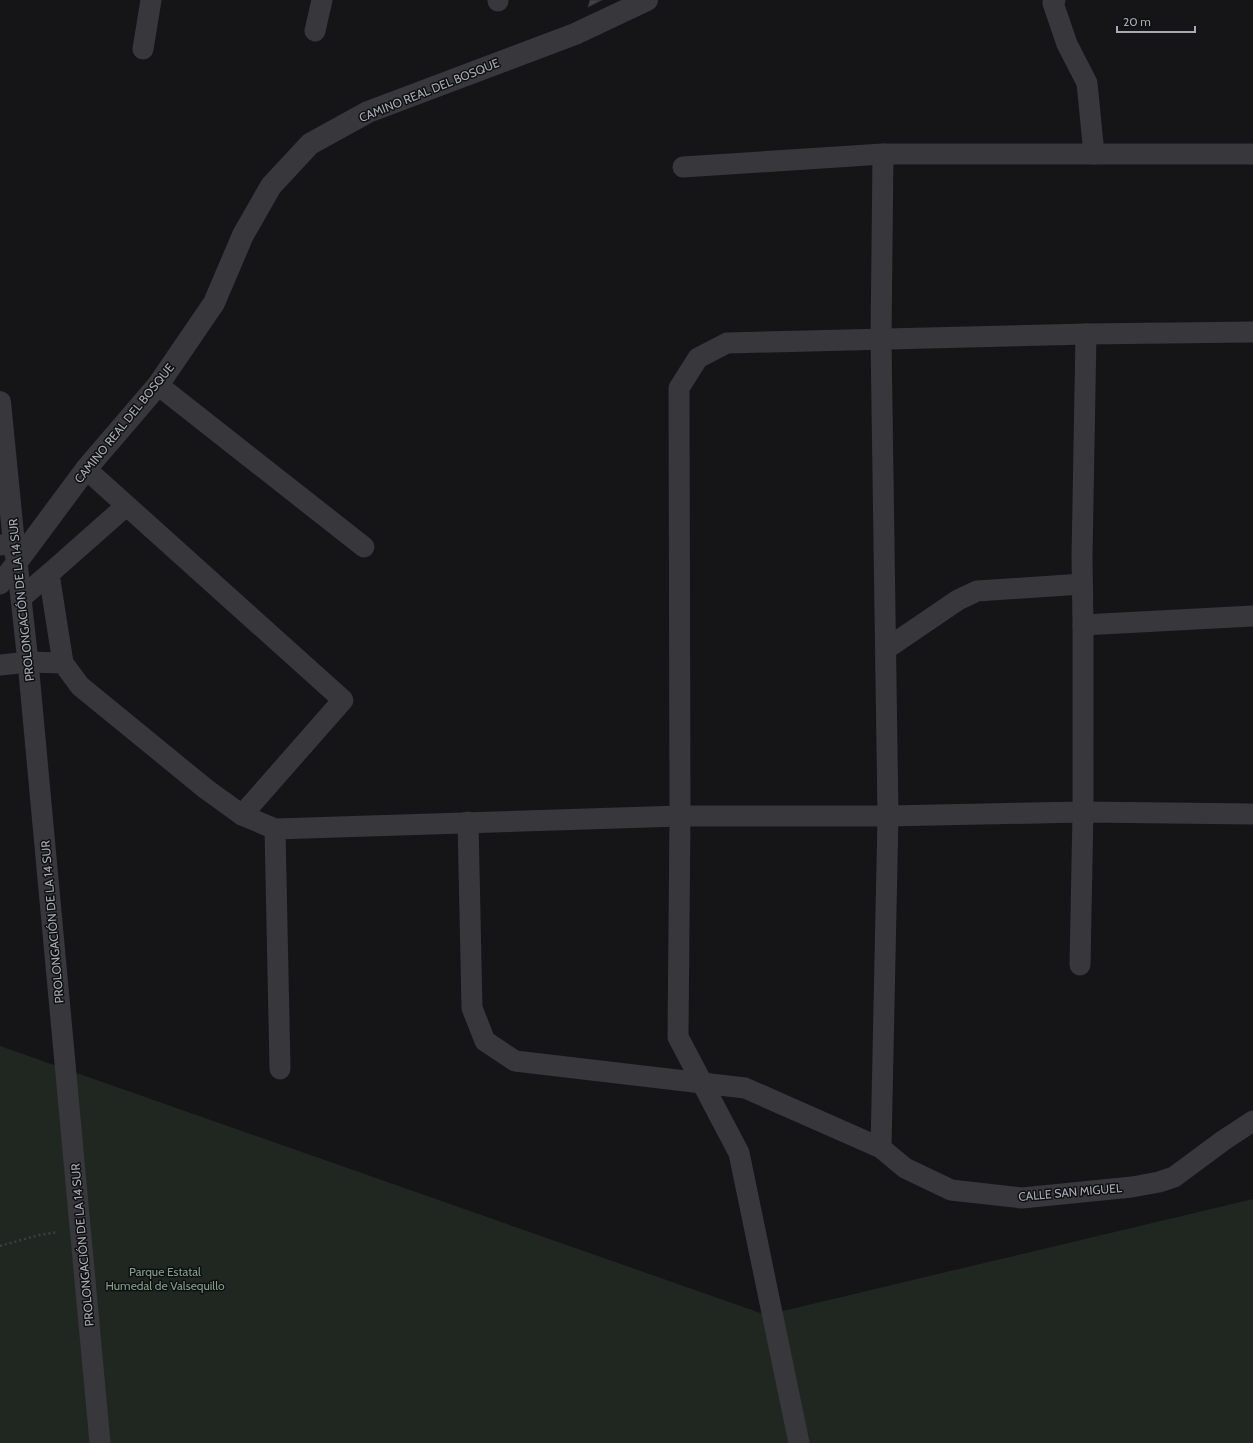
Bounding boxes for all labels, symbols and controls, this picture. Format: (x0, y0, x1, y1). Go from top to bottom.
scale bar (1117, 8, 1195, 34)
text: 20 m (1123, 14, 1151, 29)
street label: CAMINO REAL DEL BOSQUE (357, 55, 502, 125)
street label: CAMINO REAL DEL BOSQUE (71, 360, 177, 486)
street label: PROLONGACIÓN DE LA 14 SUR (5, 517, 37, 682)
street label: PROLONGACIÓN DE LA 14 SUR (37, 839, 67, 1004)
street label: PROLONGACIÓN DE LA 14 SUR (67, 1162, 97, 1327)
street label: CALLE SAN MIGUEL (1018, 1180, 1122, 1204)
park label: Parque Estatal Humedal de Valsequillo (105, 1264, 225, 1293)

